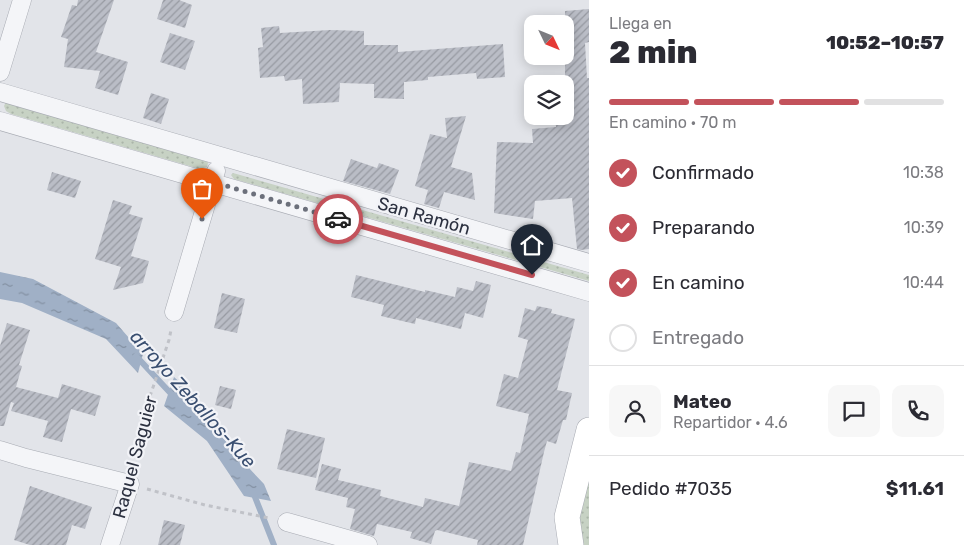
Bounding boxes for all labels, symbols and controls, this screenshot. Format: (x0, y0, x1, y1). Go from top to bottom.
text: Llega en (609, 14, 672, 33)
north arrow (524, 15, 574, 65)
map controls (524, 15, 574, 125)
text: 10:52–10:57 (826, 31, 944, 54)
text: 2 min (609, 33, 698, 71)
button: layers (524, 75, 574, 125)
text: En camino · 70 m (609, 113, 737, 132)
icon: check (609, 159, 637, 187)
text: Confirmado (652, 161, 754, 184)
text: 10:38 (903, 163, 944, 182)
pin (181, 168, 223, 219)
icon: bag (188, 175, 216, 203)
street label: San Ramón (375, 192, 473, 240)
courier (313, 194, 363, 244)
icon: car (324, 205, 352, 233)
icon: check (609, 214, 637, 242)
text: Preparando (652, 216, 755, 239)
text: 10:39 (904, 218, 944, 237)
pin (511, 224, 553, 275)
icon: home (518, 231, 546, 259)
icon: check (609, 269, 637, 297)
text: En camino (652, 271, 745, 294)
text: 10:44 (903, 273, 944, 292)
water label: arroyo Zeballos-Kue (125, 325, 261, 473)
text: Entregado (652, 326, 744, 349)
button: person (609, 385, 661, 437)
button: chat (828, 385, 880, 437)
button: phone (892, 385, 944, 437)
text: Mateo (673, 390, 732, 413)
street label: Raquel Saguier (108, 393, 162, 521)
text: Repartidor · 4.6 (673, 413, 788, 432)
text: Pedido #7035 (609, 477, 732, 500)
text: $11.61 (886, 477, 944, 500)

